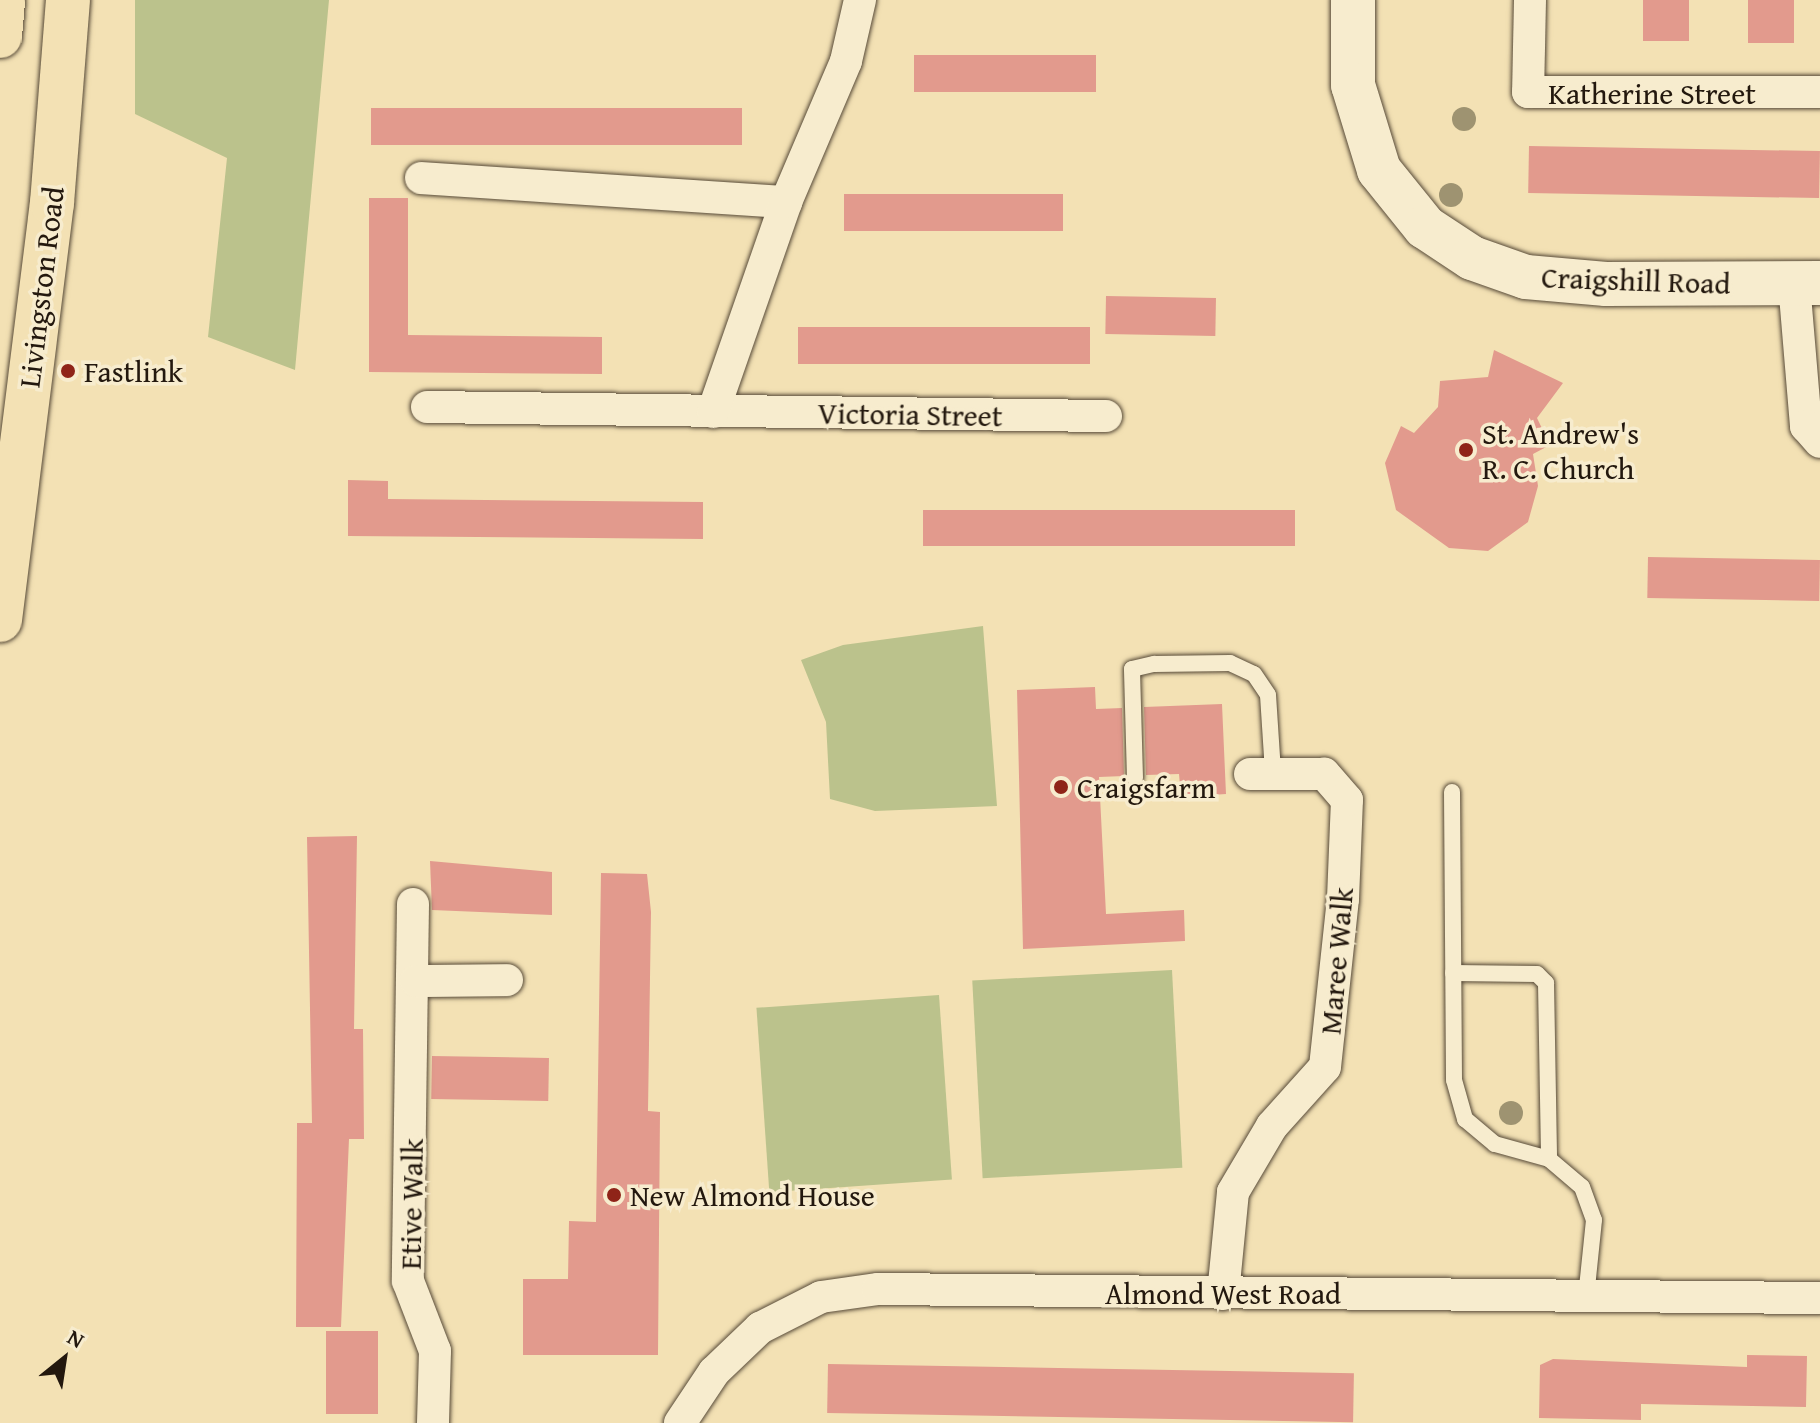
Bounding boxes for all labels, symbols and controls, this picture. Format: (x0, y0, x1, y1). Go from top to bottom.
street label: Katherine Street (1548, 75, 1756, 111)
street label: Livingston Road (11, 184, 71, 390)
street label: Craigshill Road (1541, 259, 1731, 301)
place label: Fastlink (84, 353, 183, 389)
marker: Fastlink (59, 362, 77, 380)
street label: Victoria Street (817, 394, 1003, 434)
place label: St. Andrew's R. C. Church (1482, 415, 1639, 486)
marker: St. Andrew's R. C. Church (1457, 441, 1475, 459)
place label: Craigsfarm (1077, 769, 1215, 805)
marker: Craigsfarm (1052, 778, 1070, 796)
street label: Maree Walk (1312, 886, 1360, 1036)
street label: Etive Walk (392, 1138, 430, 1270)
place label: New Almond House (630, 1177, 875, 1213)
marker: New Almond House (605, 1186, 623, 1204)
street label: Almond West Road (1105, 1275, 1341, 1311)
north arrow (24, 1319, 104, 1399)
text: N (62, 1321, 90, 1356)

